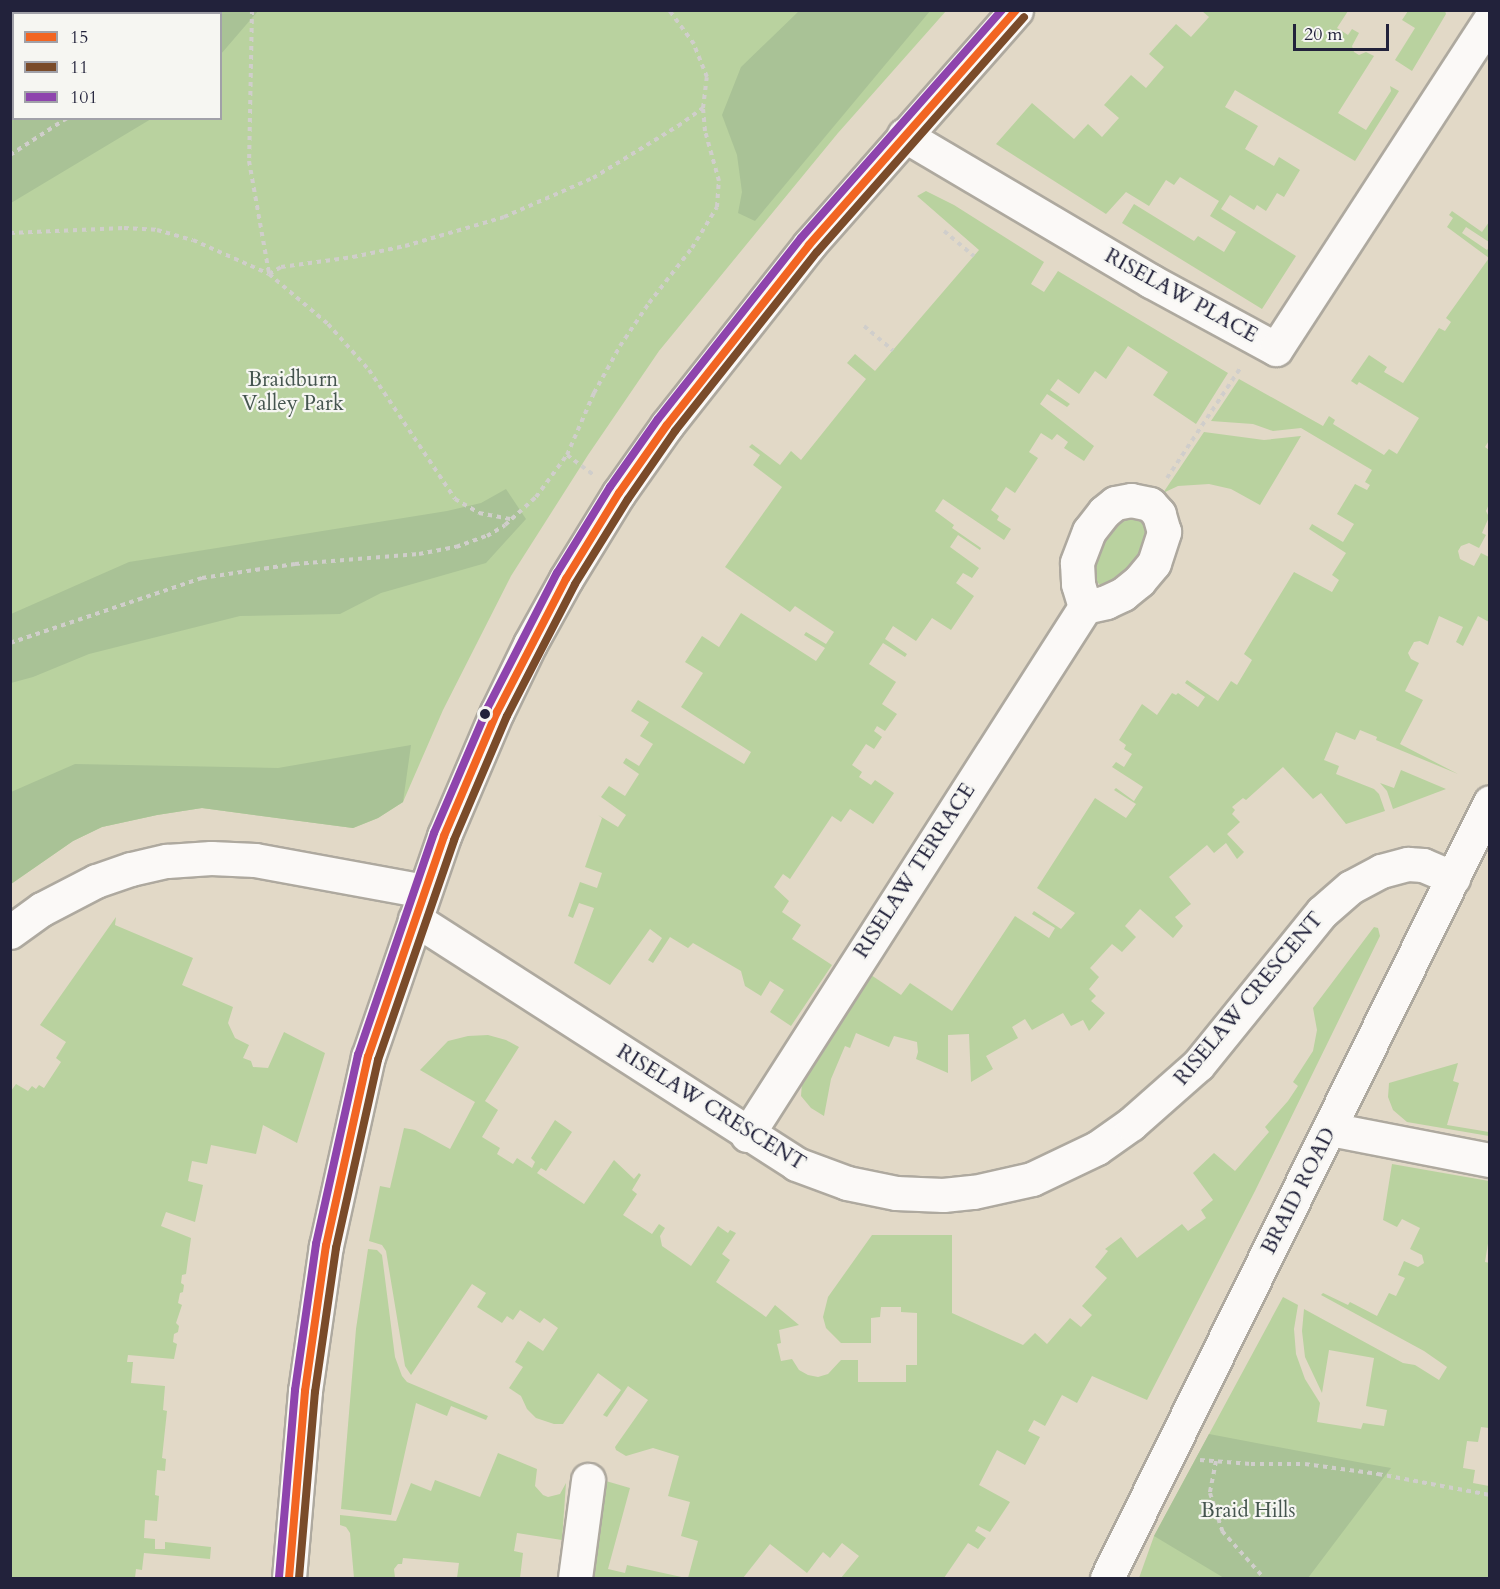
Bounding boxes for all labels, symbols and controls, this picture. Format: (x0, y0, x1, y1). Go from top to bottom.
legend (12, 12, 222, 120)
scale bar (1296, 12, 1392, 50)
text: 20 m (1304, 22, 1343, 47)
text: 15 (70, 25, 88, 50)
text: 11 (70, 55, 88, 80)
text: 101 (70, 85, 98, 110)
street label: RISELAW PLACE (1100, 244, 1262, 348)
park label: Braidburn Valley Park (242, 367, 344, 417)
unlabelled marker (479, 708, 491, 720)
street label: RISELAW TERRACE (849, 779, 981, 963)
street label: RISELAW CRESCENT (1169, 907, 1329, 1091)
street label: RISELAW CRESCENT (612, 1040, 810, 1176)
street label: BRAID ROAD (1256, 1124, 1342, 1258)
park label: Braid Hills (1201, 1498, 1295, 1524)

